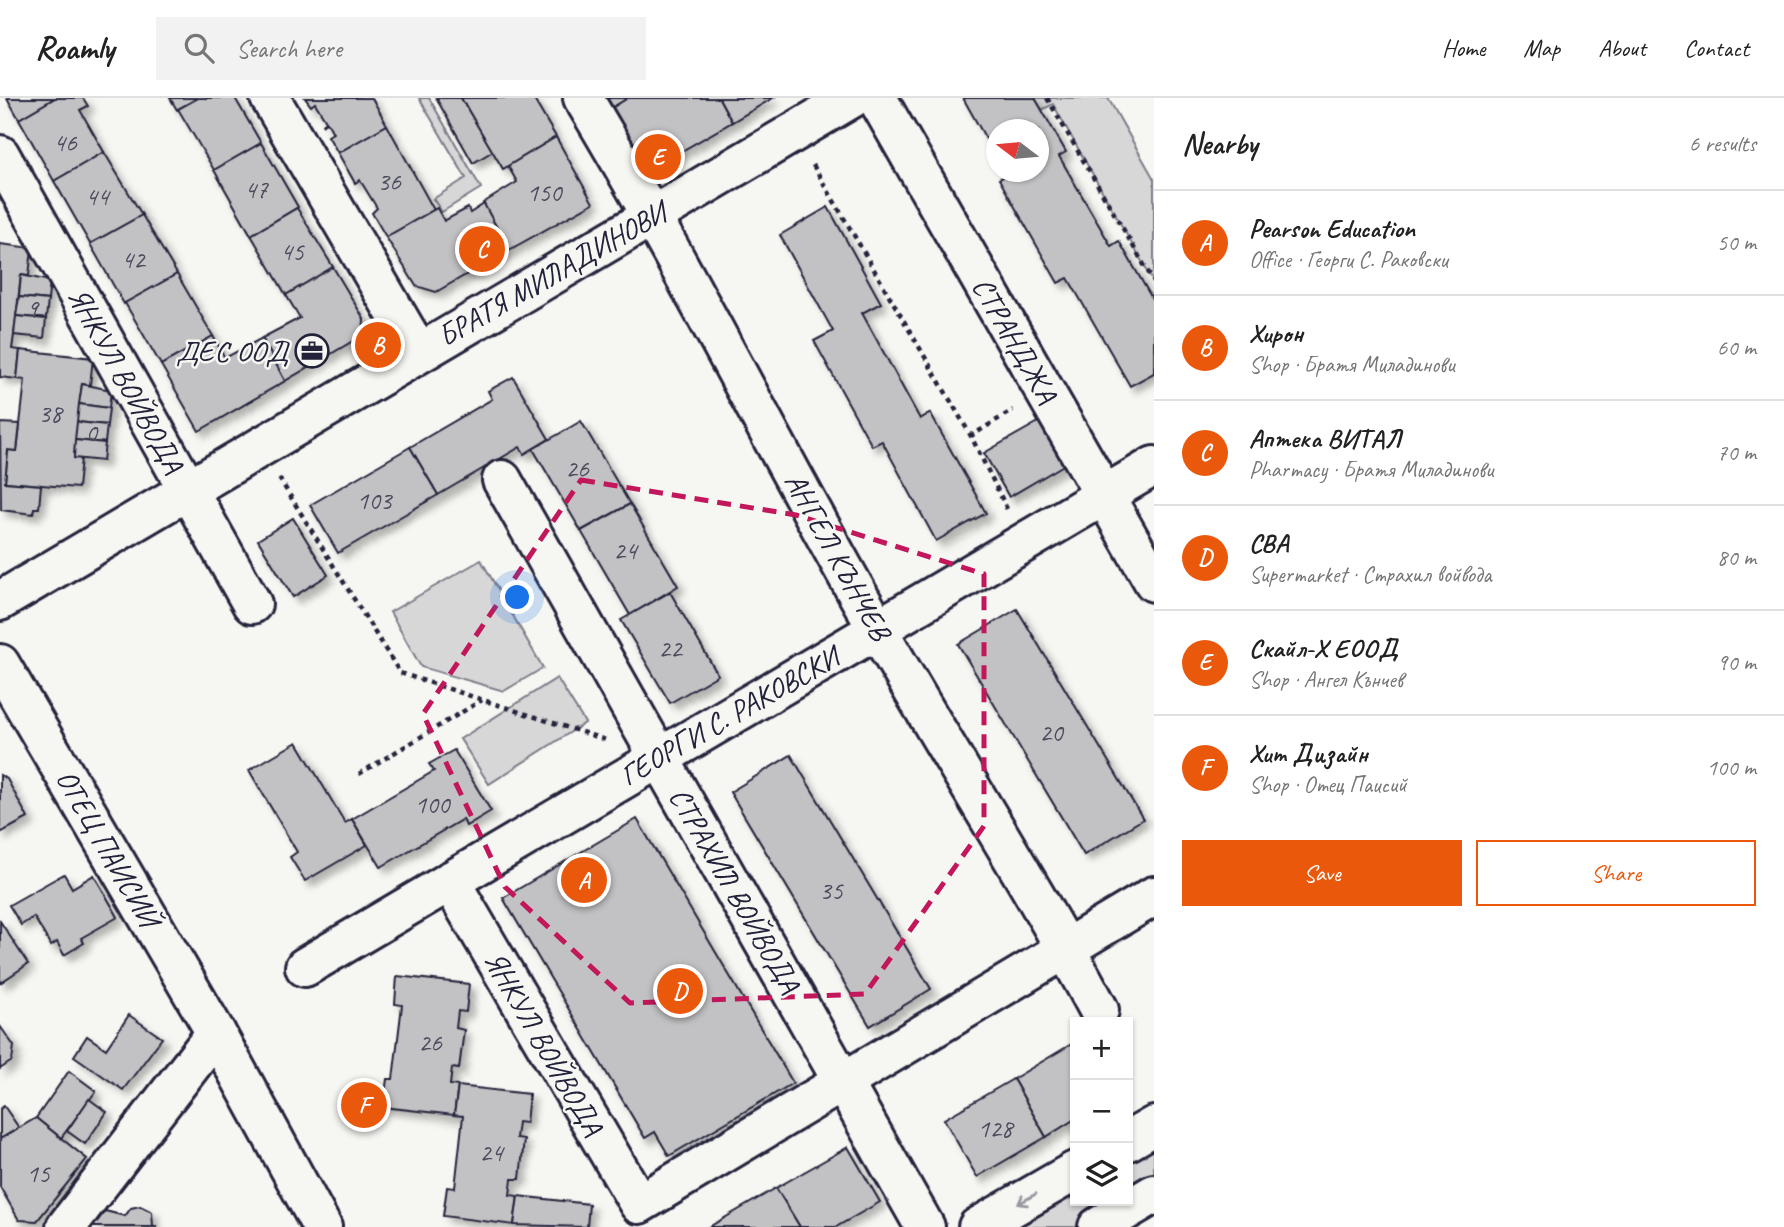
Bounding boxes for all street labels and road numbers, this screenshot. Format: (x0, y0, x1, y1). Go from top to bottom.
street label: БРАТЯ МИЛАДИНОВИ (431, 191, 678, 355)
street label: СТРАНДЖА (964, 270, 1067, 411)
street label: ЯНКУЛ ВОЙВОДА (59, 280, 193, 480)
street label: АНГЕЛ КЪНЧЕВ (776, 466, 901, 649)
street label: ГЕОРГИ С. РАКОВСКИ (613, 635, 850, 794)
street label: ОТЕЦ ПАИСИЙ (48, 762, 171, 938)
street label: СТРАХИЛ ВОЙВОДА (661, 780, 810, 1000)
street label: ЯНКУЛ ВОЙВОДА (476, 944, 613, 1143)

